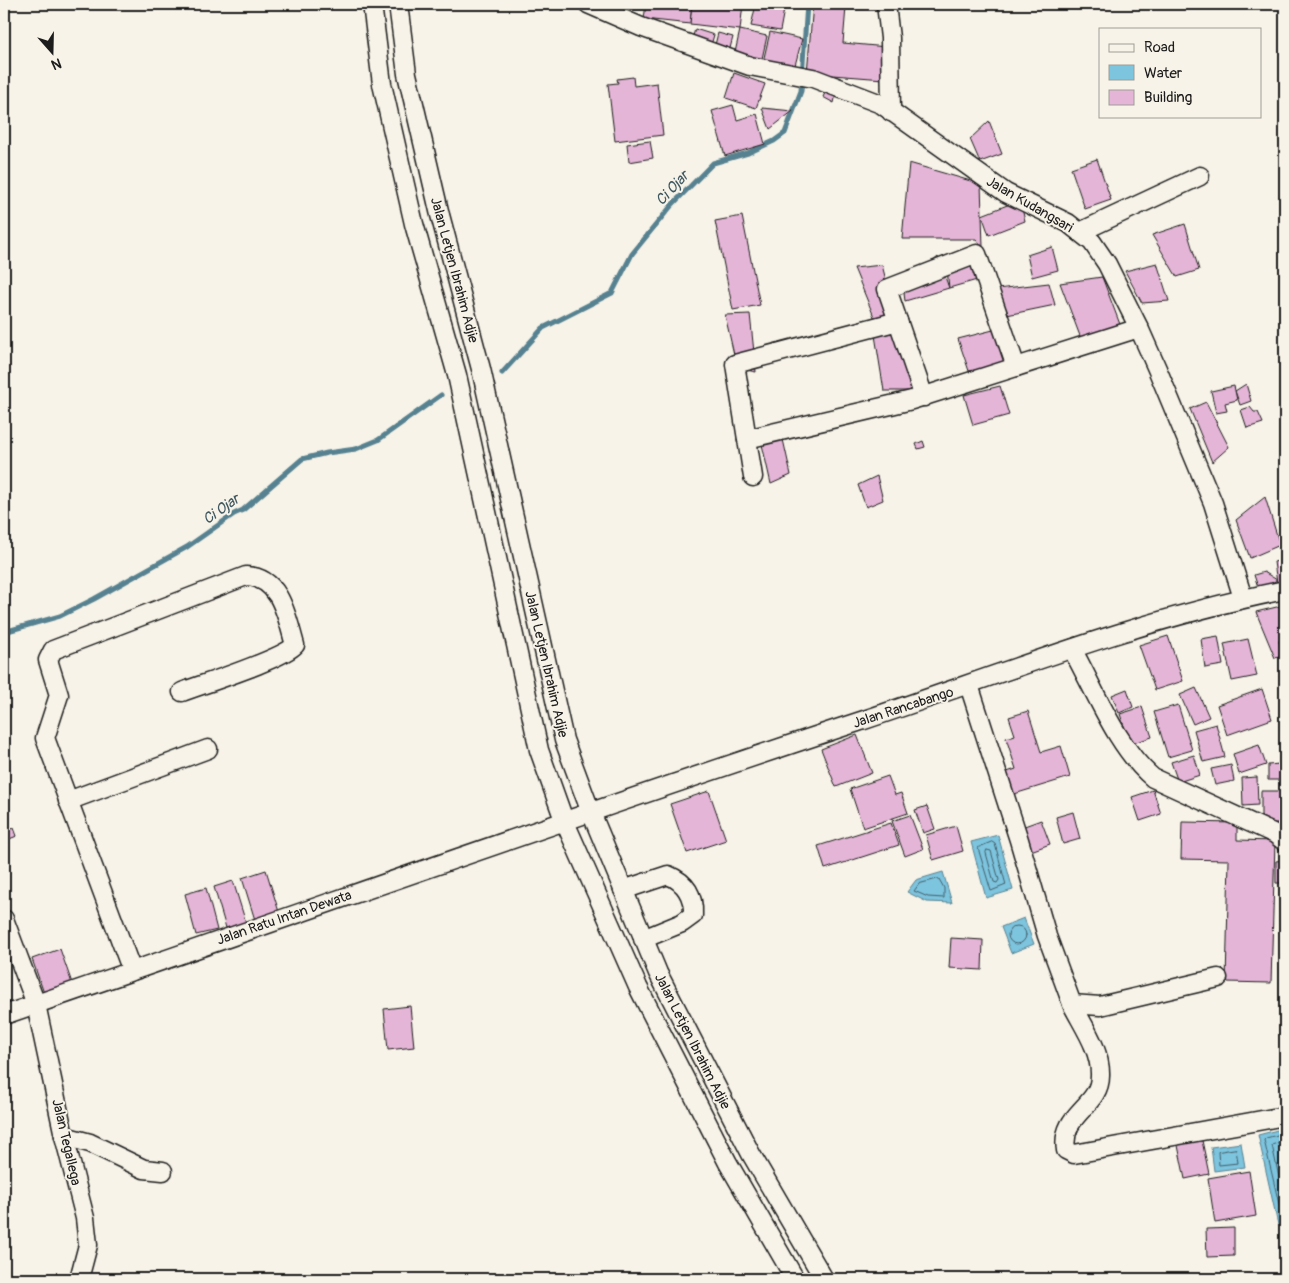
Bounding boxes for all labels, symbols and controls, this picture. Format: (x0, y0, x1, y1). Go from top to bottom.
north arrow (28, 28, 78, 78)
legend (1099, 28, 1262, 118)
text: Road (1144, 38, 1175, 57)
text: N (49, 54, 64, 73)
text: Water (1144, 64, 1183, 83)
text: Building (1144, 88, 1192, 107)
water label: Ci Ojar (652, 166, 694, 210)
street label: Jalan Kudangsari (983, 173, 1077, 236)
street label: Jalan Letjen Ibrahim Adjie (427, 195, 482, 345)
water label: Ci Ojar (199, 489, 245, 529)
street label: Jalan Letjen Ibrahim Adjie (521, 589, 572, 739)
street label: Jalan Rancabango (851, 683, 956, 732)
street label: Jalan Ratu Intan Dewata (215, 886, 354, 949)
street label: Jalan Letjen Ibrahim Adjie (651, 971, 734, 1112)
street label: Jalan Tegallega (48, 1097, 85, 1187)

